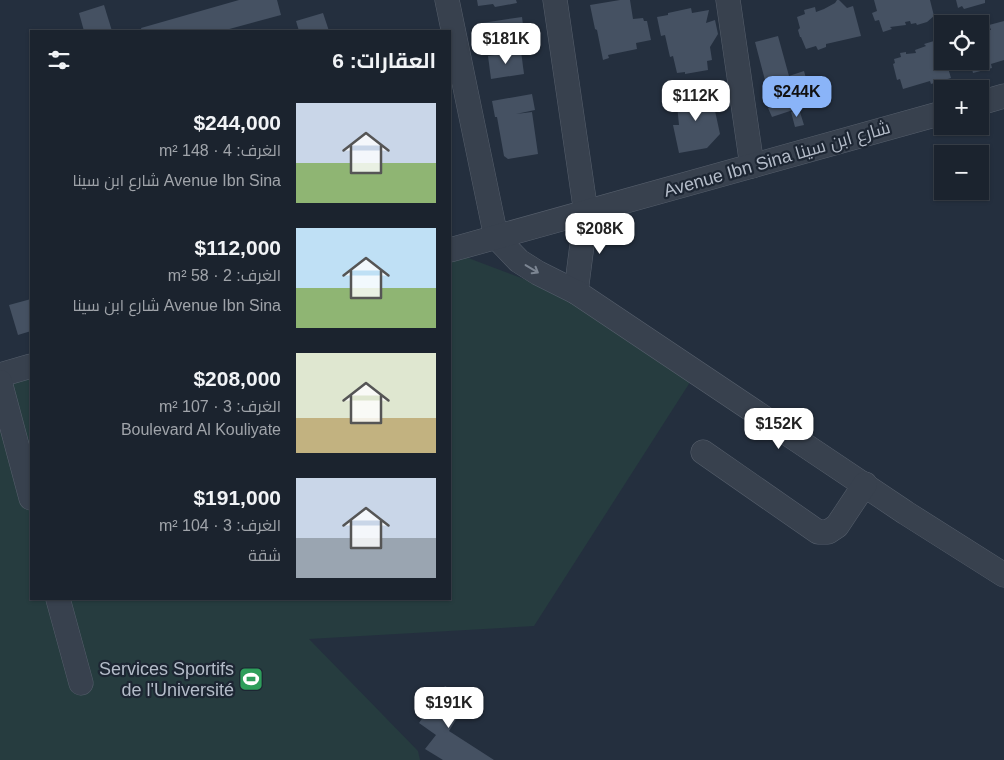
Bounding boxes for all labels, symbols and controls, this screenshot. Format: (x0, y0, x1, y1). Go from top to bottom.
map controls (934, 15, 989, 200)
button: locate (934, 15, 989, 70)
pin: $181K (471, 22, 541, 65)
text: $181K (482, 30, 530, 47)
icon: filters (45, 46, 73, 74)
text: العقارات: 6 (332, 49, 436, 72)
pin: $244K (762, 76, 832, 118)
pin: $112K (661, 80, 731, 122)
button: + (934, 80, 989, 135)
text: $244K (773, 83, 821, 100)
text: $112K (673, 87, 719, 104)
text: $244,000 (193, 111, 281, 134)
street label: Avenue Ibn Sina شارع ابن سينا (661, 117, 893, 203)
icon: home (336, 123, 396, 183)
text: الغرف: 4 · 148 m² (159, 142, 281, 159)
button: − (934, 145, 989, 200)
text: Avenue Ibn Sina شارع ابن سينا (72, 172, 281, 189)
pin: $208K (565, 212, 635, 255)
text: $208K (576, 220, 624, 237)
text: $112,000 (195, 236, 281, 259)
icon: home (336, 248, 396, 308)
one-way arrow (525, 264, 539, 274)
text: الغرف: 2 · 58 m² (168, 267, 281, 284)
text: Avenue Ibn Sina شارع ابن سينا (72, 297, 281, 314)
text: $208,000 (193, 367, 281, 390)
icon: home (336, 373, 396, 433)
text: الغرف: 3 · 107 m² (159, 398, 281, 415)
pin: $152K (744, 408, 814, 450)
text: $152K (755, 415, 803, 432)
text: Boulevard Al Kouliyate (121, 421, 281, 438)
text: $191,000 (193, 486, 281, 509)
icon: home (336, 498, 396, 558)
text: الغرف: 3 · 104 m² (159, 517, 281, 534)
text: شقة (248, 547, 281, 564)
place label: Services Sportifs de l'Université (99, 659, 234, 700)
sports icon: Services Sportifs de l'Université (238, 666, 264, 692)
pin: $191K (414, 686, 484, 729)
text: $191K (425, 694, 473, 711)

